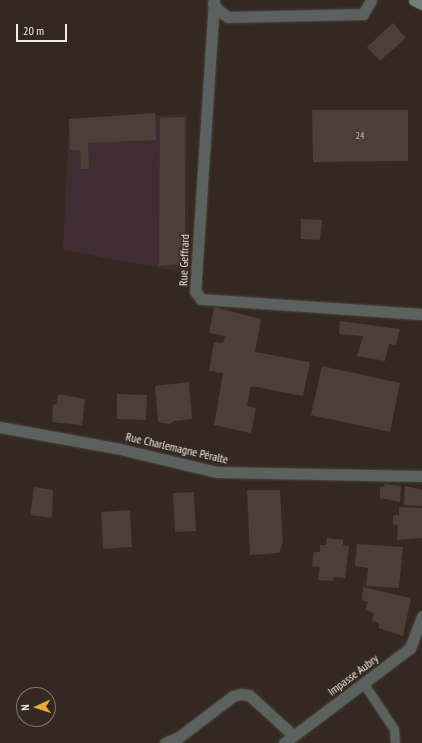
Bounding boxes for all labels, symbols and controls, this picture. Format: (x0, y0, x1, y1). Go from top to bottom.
scale bar (18, 16, 69, 42)
text: 20 m (23, 23, 44, 38)
house number: 24 (356, 130, 364, 142)
street label: Rue Geffrard (176, 234, 192, 286)
street label: Rue Charlemagne Péralte (124, 429, 230, 467)
street label: Impasse Aubry (325, 651, 381, 699)
north arrow (16, 687, 56, 727)
text: N (18, 704, 32, 711)

